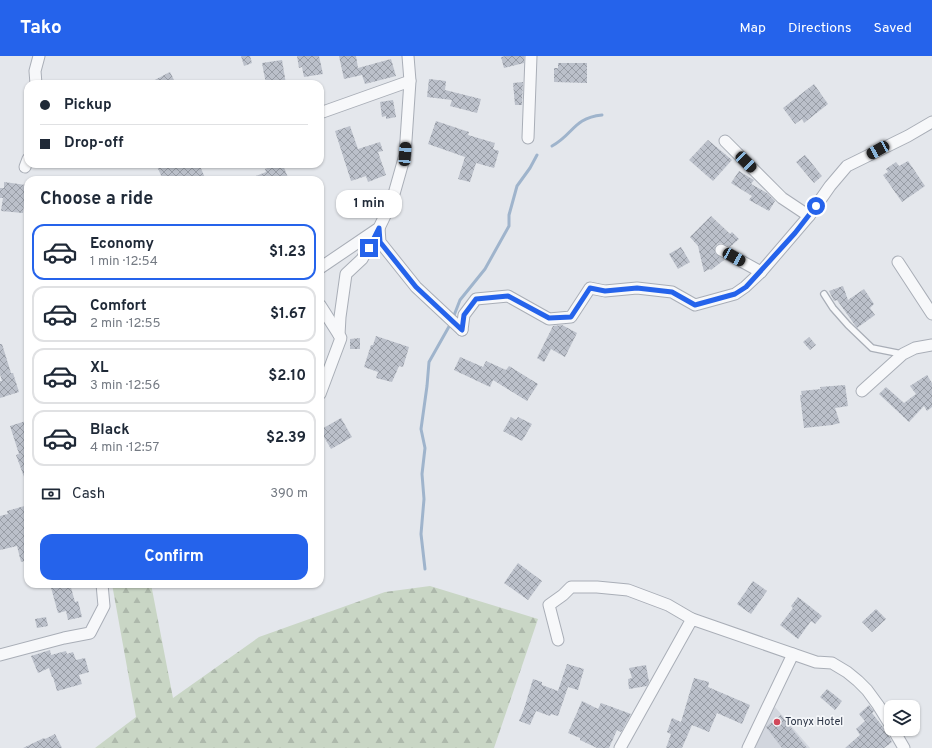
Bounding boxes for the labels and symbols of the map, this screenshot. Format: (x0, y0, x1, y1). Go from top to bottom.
car (865, 139, 891, 161)
car (398, 142, 412, 166)
car (733, 149, 759, 175)
callout: 1 min (336, 190, 402, 218)
route start (807, 197, 825, 215)
route end (360, 239, 378, 257)
car (721, 246, 747, 268)
place label: Tonyx Hotel (785, 715, 843, 729)
marker: Tonyx Hotel (772, 717, 782, 727)

